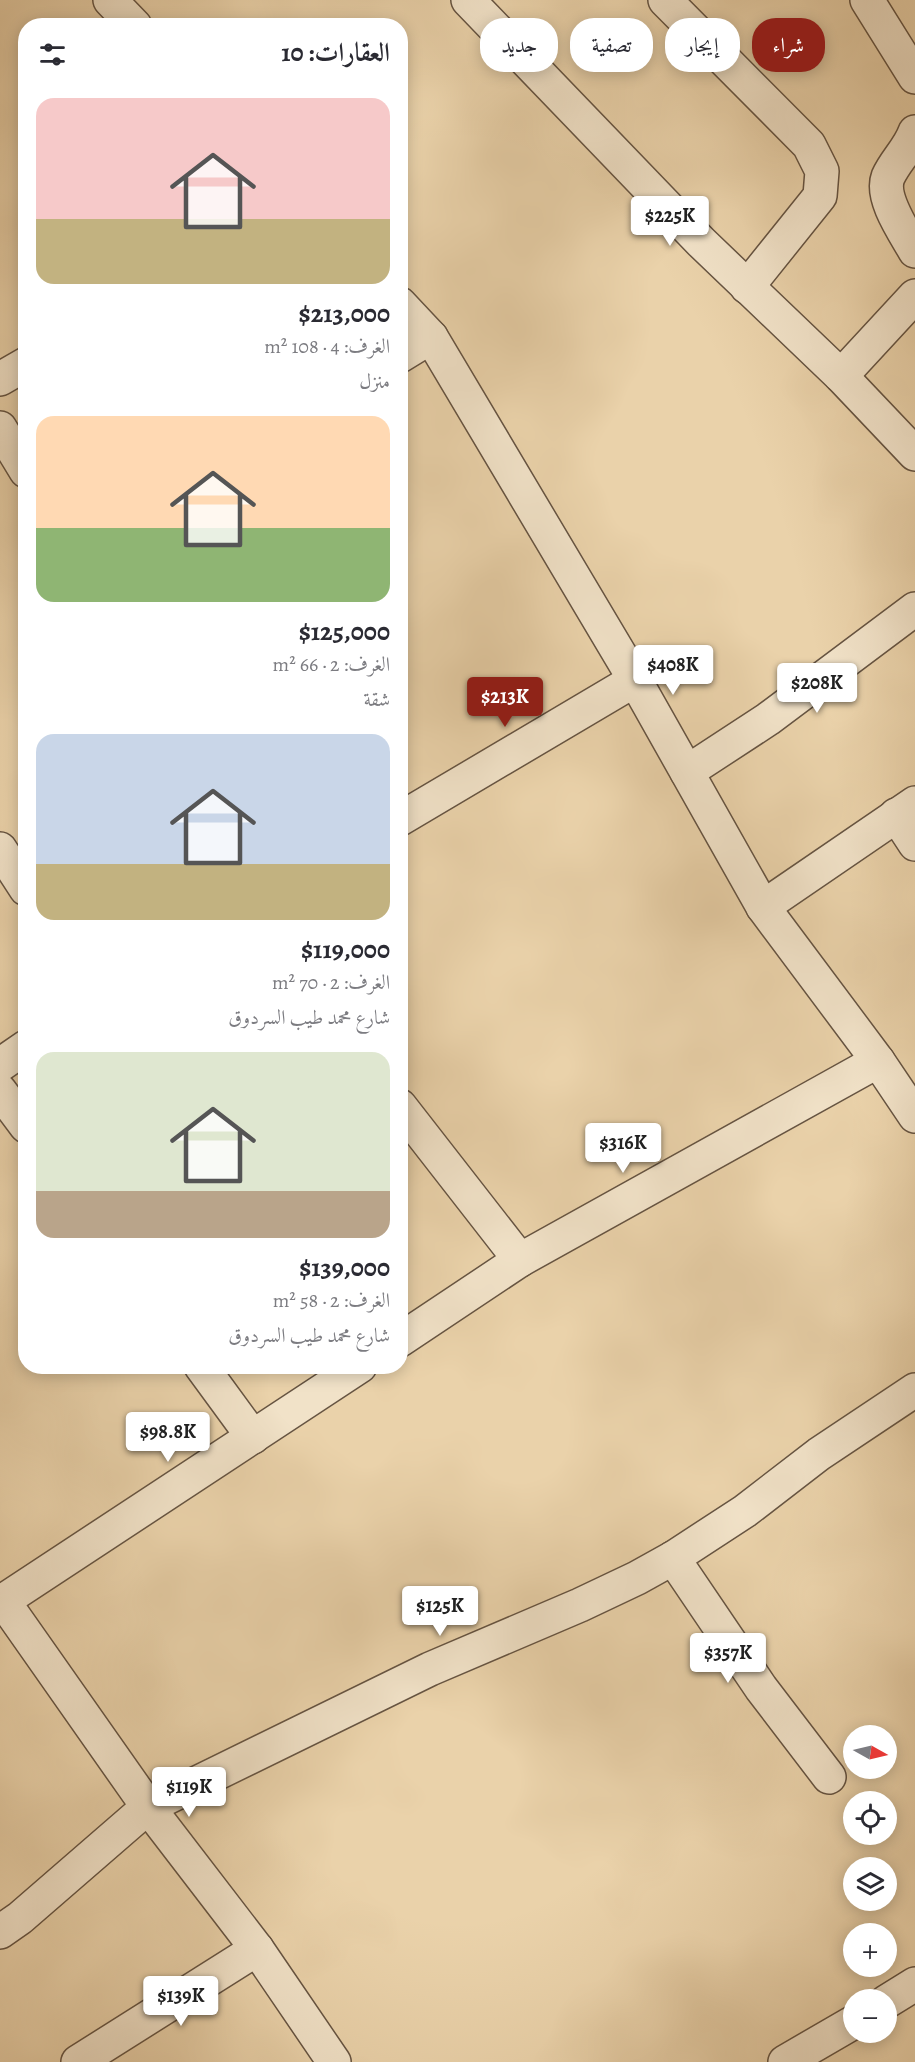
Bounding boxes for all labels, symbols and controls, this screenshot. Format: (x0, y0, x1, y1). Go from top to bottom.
chip: جديد (480, 18, 558, 72)
chip: تصفية (570, 18, 653, 72)
chip: إيجار (665, 18, 740, 72)
chip: شراء (752, 18, 825, 72)
text: العقارات: 10 (281, 35, 390, 70)
icon: filters (36, 38, 69, 71)
icon: home (159, 137, 267, 245)
pin: $225K (628, 196, 712, 247)
text: $225K (645, 202, 695, 229)
text: $213,000 (299, 296, 390, 331)
text: الغرف: 4 · 108 m² (264, 333, 390, 360)
text: منزل (359, 368, 390, 395)
icon: home (159, 455, 267, 563)
text: $125,000 (299, 614, 390, 649)
pin: $408K (631, 645, 715, 696)
text: الغرف: 2 · 66 m² (273, 651, 390, 678)
text: $408K (647, 651, 699, 678)
pin: $208K (775, 663, 859, 714)
text: $208K (791, 669, 843, 696)
pin: $213K (463, 677, 547, 728)
text: $213K (481, 683, 529, 710)
text: شقة (364, 686, 390, 713)
icon: home (159, 773, 267, 881)
text: $119,000 (301, 932, 390, 967)
text: الغرف: 2 · 70 m² (272, 969, 390, 996)
text: شارع محمد طيب السردوق (228, 1004, 390, 1031)
icon: home (159, 1091, 267, 1199)
pin: $316K (581, 1123, 665, 1174)
text: $316K (599, 1129, 647, 1156)
text: $139,000 (299, 1250, 390, 1285)
text: الغرف: 2 · 58 m² (273, 1287, 390, 1314)
text: شارع محمد طيب السردوق (228, 1322, 390, 1349)
pin: $98.8K (119, 1412, 217, 1463)
text: $98.8K (140, 1418, 196, 1445)
pin: $125K (398, 1586, 482, 1637)
text: $125K (416, 1592, 464, 1619)
pin: $357K (686, 1633, 770, 1684)
text: $357K (704, 1639, 752, 1666)
north arrow (843, 1725, 897, 1779)
map controls (843, 1725, 897, 2043)
pin: $119K (147, 1767, 231, 1818)
text: $119K (166, 1773, 212, 1800)
button: locate (843, 1791, 897, 1845)
button: layers (843, 1857, 897, 1911)
button: + (843, 1923, 897, 1977)
pin: $139K (139, 1976, 223, 2027)
text: $139K (157, 1982, 205, 2009)
button: − (843, 1989, 897, 2043)

